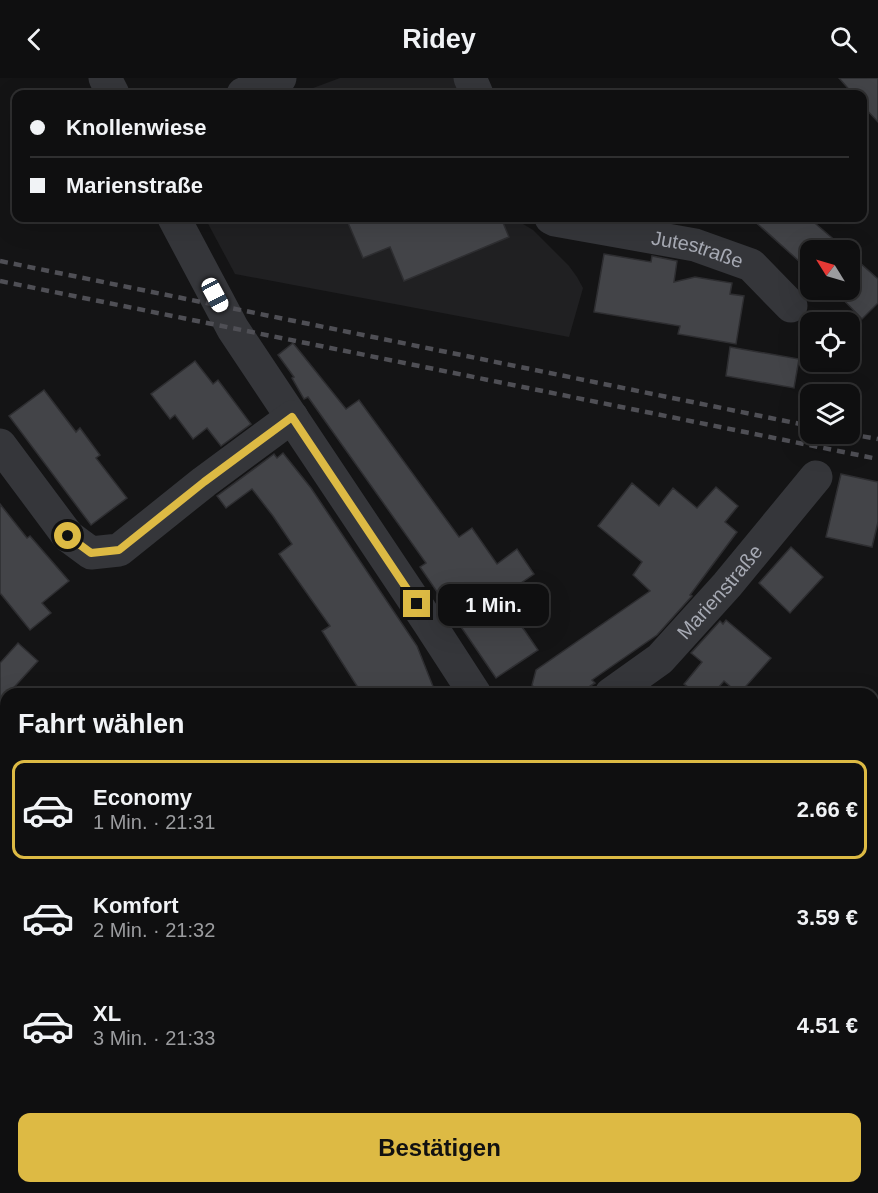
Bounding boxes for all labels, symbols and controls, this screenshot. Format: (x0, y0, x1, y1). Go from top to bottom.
icon: back (18, 23, 51, 56)
icon: search (827, 23, 860, 56)
text: Ridey (402, 24, 476, 54)
text: Knollenwiese (66, 115, 207, 140)
text: Marienstraße (66, 173, 203, 198)
street label: Jutestraße (650, 226, 746, 272)
north arrow (800, 240, 860, 300)
map controls (800, 240, 860, 444)
car (199, 275, 231, 315)
button: locate (800, 312, 860, 372)
button: layers (800, 384, 860, 444)
route start (54, 522, 81, 549)
street label: Marienstraße (673, 540, 767, 644)
callout: 1 Min. (438, 583, 549, 625)
route end (403, 590, 430, 617)
text: 1 Min. (465, 594, 522, 616)
text: Fahrt wählen (18, 709, 185, 739)
icon: car (21, 783, 75, 837)
text: Economy (93, 785, 192, 810)
text: 2.66 € (797, 797, 858, 822)
text: 1 Min. · 21:31 (93, 811, 215, 833)
icon: car (21, 891, 75, 945)
text: Komfort (93, 893, 179, 918)
text: 3.59 € (797, 905, 858, 930)
text: 2 Min. · 21:32 (93, 919, 215, 941)
icon: car (21, 999, 75, 1053)
text: XL (93, 1001, 121, 1026)
text: 4.51 € (797, 1013, 858, 1038)
text: 3 Min. · 21:33 (93, 1027, 215, 1049)
button: Bestätigen (18, 1113, 861, 1182)

